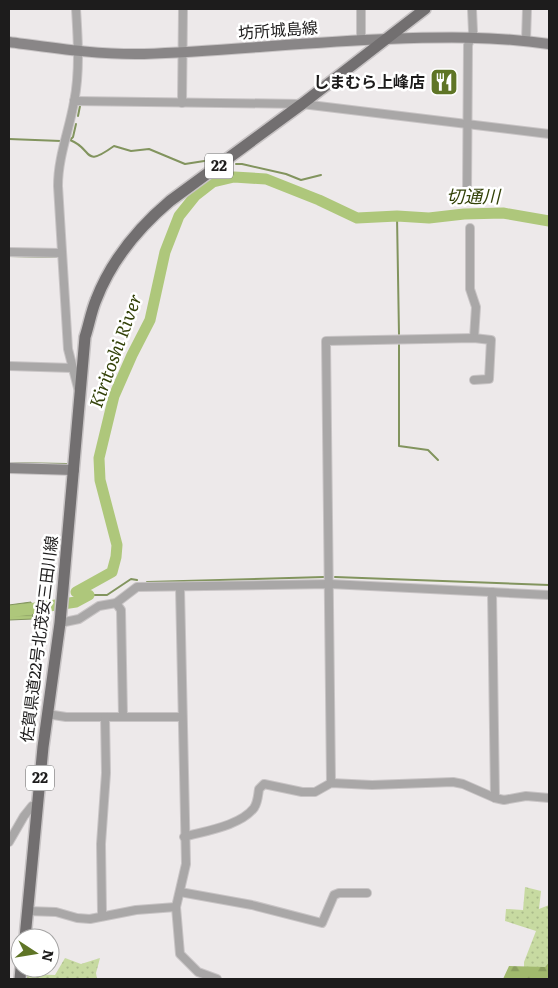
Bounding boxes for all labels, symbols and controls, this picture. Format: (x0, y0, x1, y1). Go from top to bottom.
street label: 坊所城島線 (237, 14, 319, 44)
restaurant icon: しまむら上峰店 (429, 67, 459, 97)
place label: しまむら上峰店 (313, 69, 425, 93)
road number: 22 (205, 154, 233, 178)
water label: 切通川 (446, 182, 502, 209)
water label: Kiritoshi River (81, 290, 148, 411)
street label: 佐賀県道22号北茂安三田川線 (13, 534, 63, 744)
road number: 22 (26, 766, 54, 790)
north arrow (10, 928, 60, 978)
text: N (38, 948, 60, 964)

